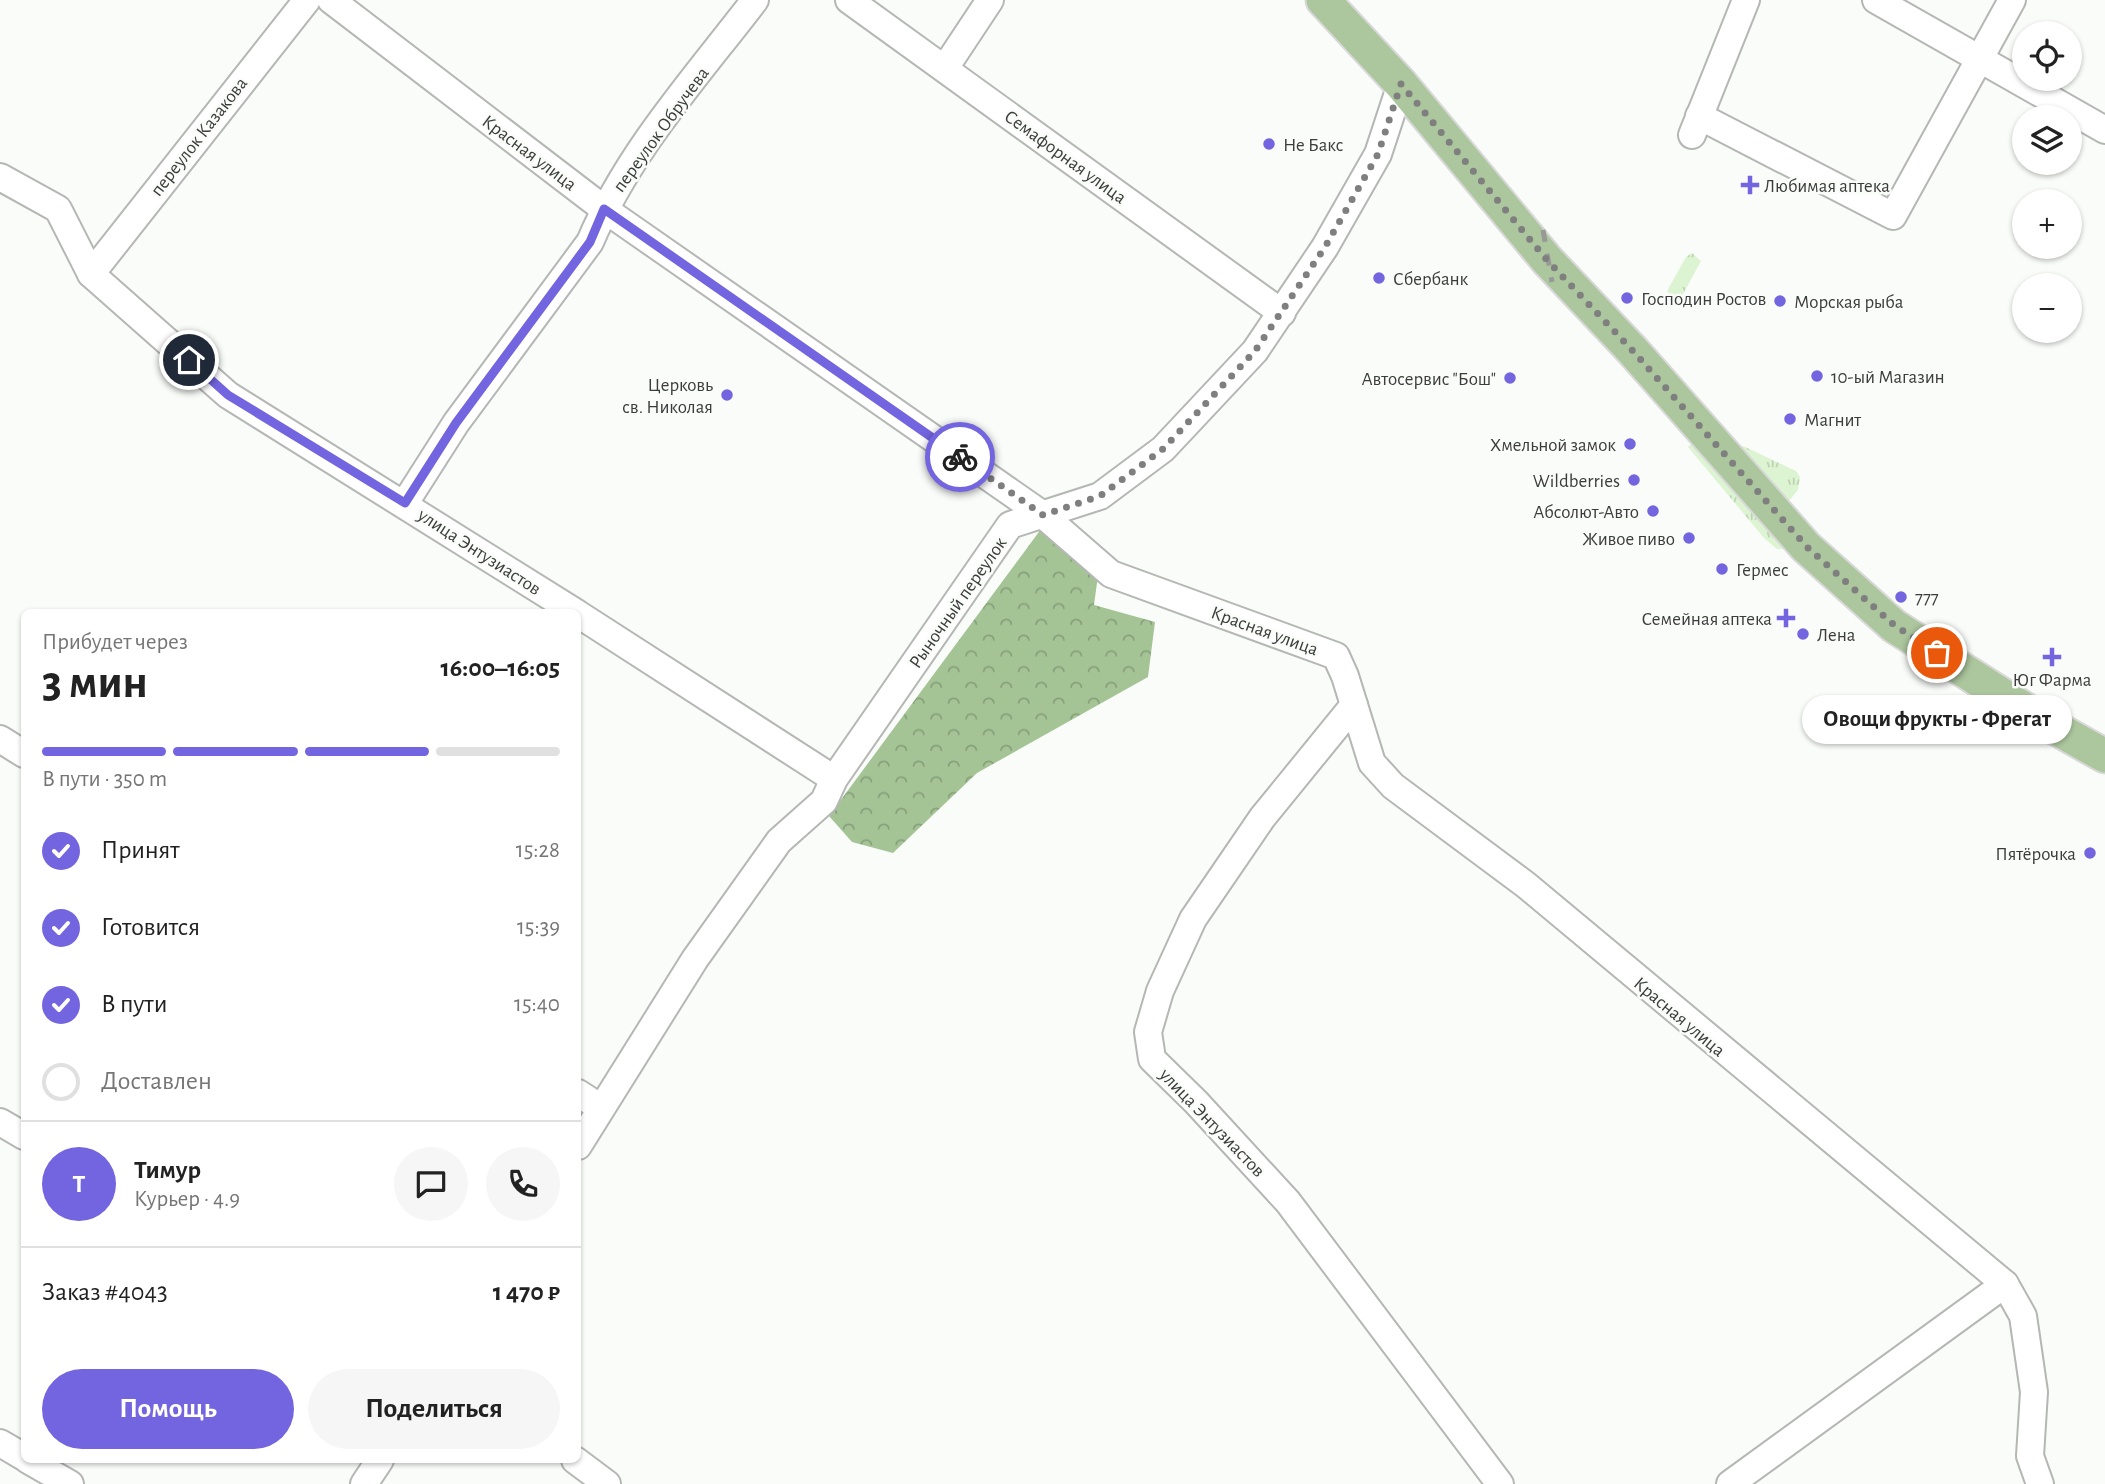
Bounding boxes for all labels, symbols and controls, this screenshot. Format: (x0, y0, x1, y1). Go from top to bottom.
map controls (2012, 21, 2082, 343)
button: locate (2012, 21, 2082, 91)
street label: переулок Обручева (610, 64, 713, 196)
street label: переулок Казакова (147, 74, 251, 200)
button: layers (2012, 105, 2082, 175)
street label: Семафорная улица (1001, 107, 1130, 208)
street label: Красная улица (478, 112, 580, 195)
marker: Не Бакс (1261, 136, 1277, 152)
place label: Не Бакс (1283, 136, 1343, 155)
marker: Любимая аптека (1742, 177, 1758, 193)
place label: Любимая аптека (1764, 177, 1890, 196)
button: + (2012, 189, 2082, 259)
marker: Сбербанк (1371, 270, 1387, 286)
place label: Сбербанк (1393, 270, 1469, 289)
button: − (2012, 273, 2082, 343)
marker: Господин Ростов (1619, 290, 1635, 306)
place label: Господин Ростов (1641, 290, 1766, 309)
marker: Морская рыба (1772, 293, 1788, 309)
place label: Морская рыба (1794, 293, 1904, 312)
pin (159, 330, 219, 390)
icon: home (170, 341, 208, 379)
marker: 10-ый Магазин (1809, 368, 1825, 384)
place label: 10-ый Магазин (1831, 368, 1945, 387)
place label: Автосервис "Бош" (1362, 370, 1496, 389)
marker: Автосервис "Бош" (1502, 370, 1518, 386)
place label: Церковь св. Николая (622, 376, 713, 417)
marker: Церковь св. Николая (719, 387, 735, 403)
marker: Магнит (1782, 411, 1798, 427)
place label: Магнит (1804, 411, 1861, 430)
courier (925, 422, 995, 492)
place label: Хмельной замок (1490, 436, 1616, 455)
marker: Хмельной замок (1622, 436, 1638, 452)
icon: bike (941, 438, 979, 476)
place label: Wildberries (1533, 472, 1620, 491)
marker: Wildberries (1626, 472, 1642, 488)
place label: Абсолют-Авто (1533, 503, 1639, 522)
marker: Абсолют-Авто (1645, 503, 1661, 519)
street label: улица Энтузиастов (413, 505, 544, 599)
place label: Живое пиво (1582, 530, 1675, 549)
marker: Живое пиво (1681, 530, 1697, 546)
street label: Рыночный переулок (906, 534, 1011, 672)
marker: Гермес (1714, 561, 1730, 577)
place label: Гермес (1736, 561, 1789, 580)
marker: 777 (1893, 589, 1909, 605)
place label: 777 (1915, 589, 1939, 608)
street label: Красная улица (1208, 603, 1321, 660)
place label: Семейная аптека (1641, 610, 1772, 629)
marker: Семейная аптека (1778, 610, 1794, 626)
pin (1907, 623, 1967, 683)
marker: Лена (1795, 626, 1811, 642)
place label: Лена (1817, 626, 1856, 645)
text: Прибудет через (42, 631, 188, 654)
icon: bag (1918, 634, 1956, 672)
marker: Юг Фарма (2044, 649, 2060, 665)
text: 16:00–16:05 (440, 655, 560, 681)
text: 3 мин (42, 660, 148, 706)
place label: Юг Фарма (2012, 671, 2092, 690)
callout: Овощи фрукты - Фрегат (1802, 695, 2072, 744)
text: Овощи фрукты - Фрегат (1823, 708, 2051, 731)
text: В пути · 350 m (42, 768, 167, 791)
icon: check (42, 832, 80, 870)
text: Принят (101, 837, 180, 863)
text: 15:28 (516, 839, 560, 862)
place label: Пятёрочка (1995, 845, 2076, 864)
marker: Пятёрочка (2082, 845, 2098, 861)
icon: check (42, 909, 80, 947)
text: Готовится (101, 914, 200, 940)
text: 15:39 (517, 916, 560, 939)
street label: Красная улица (1630, 974, 1728, 1061)
icon: check (42, 986, 80, 1024)
text: В пути (101, 991, 167, 1017)
text: 15:40 (514, 993, 560, 1016)
street label: улица Энтузиастов (1155, 1064, 1268, 1181)
text: Доставлен (101, 1068, 212, 1094)
button: chat (394, 1147, 468, 1221)
button: phone (486, 1147, 560, 1221)
text: Тимур (134, 1157, 201, 1183)
text: Т (73, 1171, 85, 1197)
text: Курьер · 4.9 (134, 1188, 240, 1211)
text: Заказ #4043 (42, 1279, 168, 1305)
text: 1 470 ₽ (493, 1279, 560, 1305)
button: Помощь (42, 1369, 294, 1449)
button: Поделиться (308, 1369, 560, 1449)

